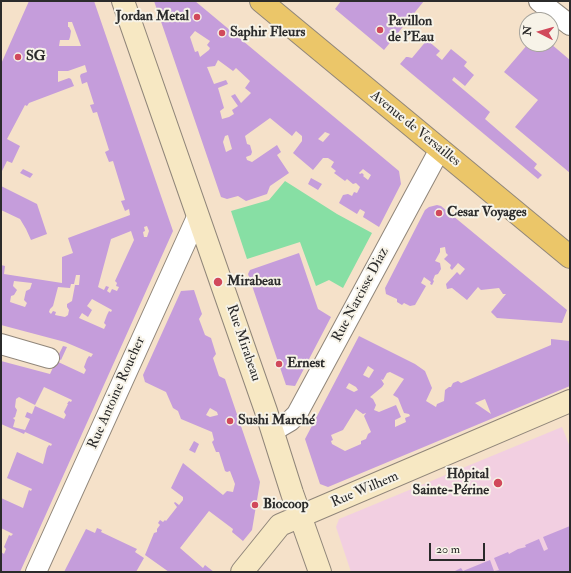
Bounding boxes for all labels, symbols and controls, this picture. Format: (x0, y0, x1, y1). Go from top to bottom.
place label: Jordan Metal (116, 9, 189, 25)
marker: Jordan Metal (192, 12, 202, 22)
north arrow (519, 12, 559, 52)
place label: Pavillon de l'Eau (388, 14, 434, 46)
place label: Saphir Fleurs (230, 25, 305, 41)
marker: Pavillon de l'Eau (375, 25, 385, 35)
text: N (521, 25, 535, 36)
marker: Saphir Fleurs (217, 28, 227, 38)
place label: SG (26, 49, 46, 65)
marker: SG (13, 52, 23, 62)
street label: Avenue de Versailles (367, 88, 463, 170)
place label: Cesar Voyages (447, 205, 527, 221)
marker: Cesar Voyages (434, 208, 444, 218)
street label: Rue Narcisse Diaz (329, 245, 393, 345)
place label: Mirabeau (227, 274, 281, 290)
marker: Mirabeau (212, 276, 224, 288)
street label: Rue Mirabeau (222, 302, 264, 384)
street label: Rue Antoine Roucher (85, 334, 149, 452)
place label: Ernest (287, 356, 325, 372)
marker: Ernest (274, 359, 284, 369)
place label: Sushi Marché (238, 413, 315, 429)
marker: Sushi Marché (225, 416, 235, 426)
place label: Hôpital Sainte-Périne (413, 467, 489, 500)
street label: Rue Wilhem (329, 468, 401, 512)
marker: Hôpital Sainte-Périne (492, 477, 504, 489)
place label: Biocoop (263, 497, 309, 513)
marker: Biocoop (250, 500, 260, 510)
scale bar (431, 535, 487, 561)
text: 20 m (436, 542, 460, 557)

